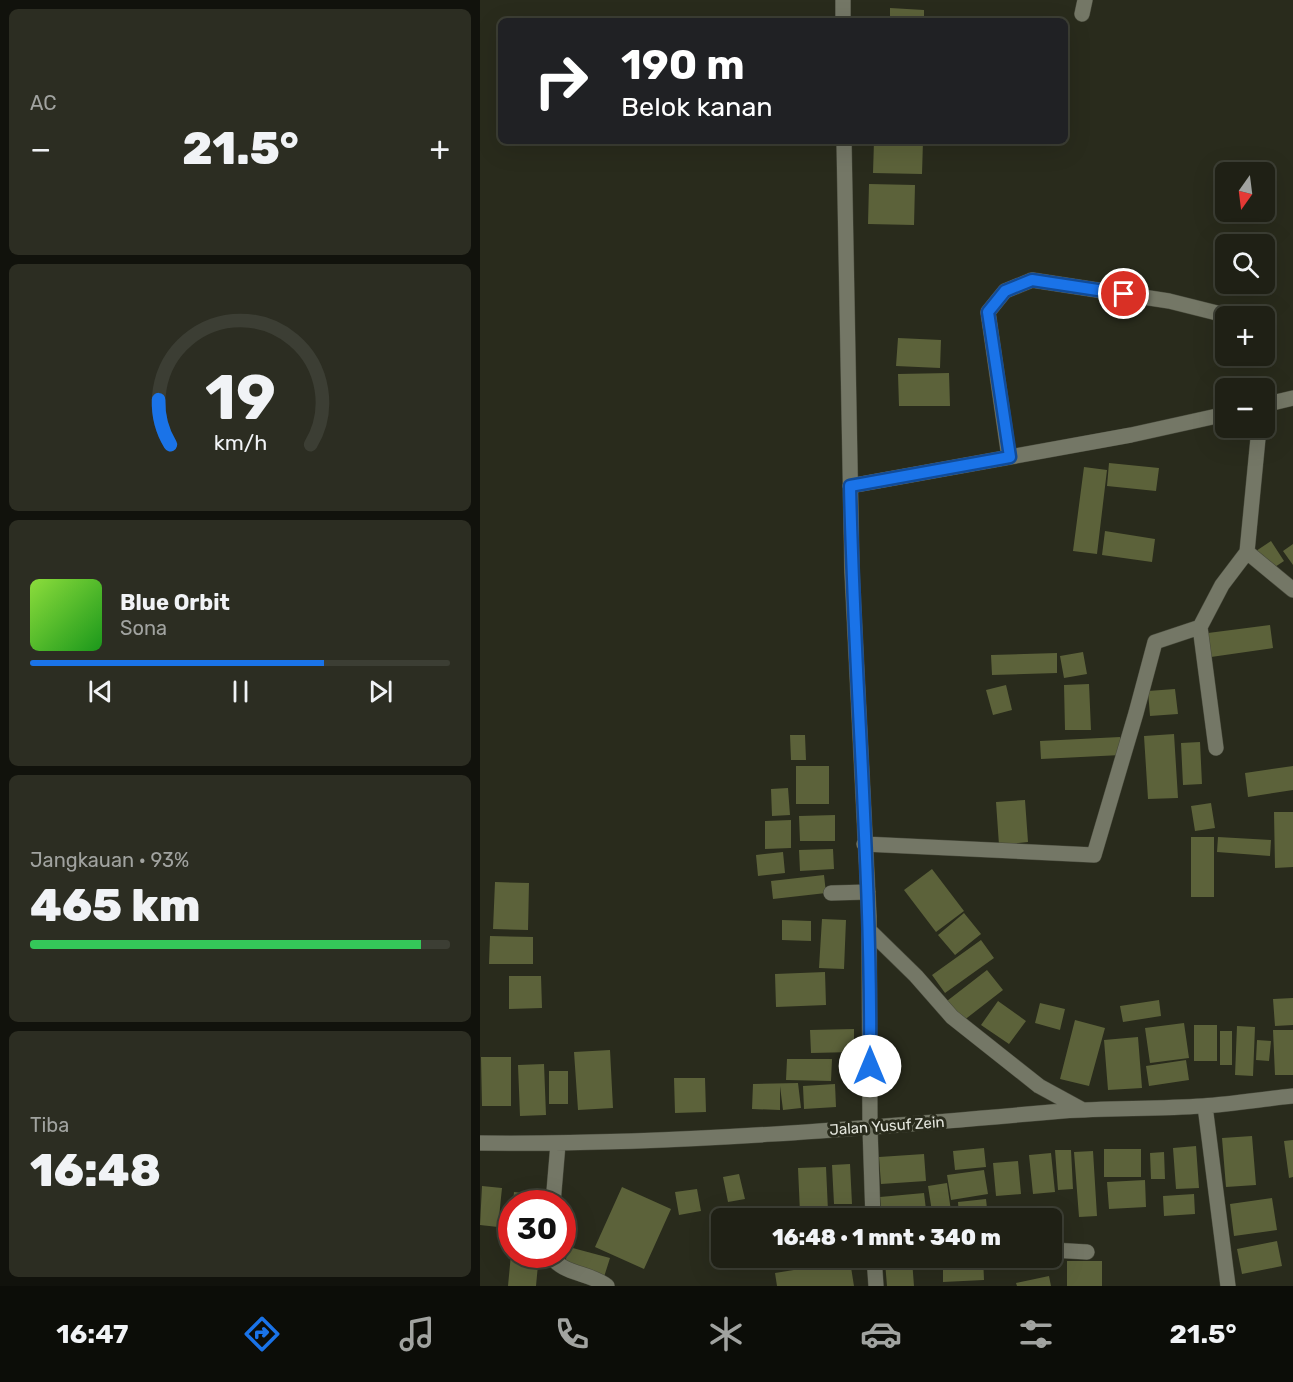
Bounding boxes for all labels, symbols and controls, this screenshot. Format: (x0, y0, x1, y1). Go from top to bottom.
text: 190 m (621, 40, 745, 90)
icon: right (522, 42, 600, 120)
text: AC (30, 91, 56, 115)
text: Belok kanan (621, 91, 773, 123)
text: 21.5° (182, 122, 299, 175)
text: − (30, 129, 51, 168)
text: + (429, 129, 450, 168)
north arrow (1215, 162, 1275, 222)
map controls (1215, 162, 1275, 438)
button: search (1215, 234, 1275, 294)
pin (1098, 268, 1149, 319)
icon: arrive (1107, 277, 1140, 310)
button: + (1215, 306, 1275, 366)
text: 19 (204, 361, 276, 435)
button: − (1215, 378, 1275, 438)
text: km/h (213, 430, 267, 455)
text: Blue Orbit (120, 589, 230, 616)
text: Sona (120, 616, 167, 640)
icon: previous (84, 675, 117, 708)
icon: pause (224, 675, 257, 708)
icon: next (364, 675, 397, 708)
text: Jangkauan · 93% (30, 848, 189, 872)
text: 465 km (30, 879, 201, 932)
position arrow (838, 1034, 902, 1098)
text: Tiba (30, 1113, 69, 1137)
street label: Jalan Yusuf Zein (829, 1113, 945, 1139)
text: 16:48 (30, 1144, 161, 1197)
speed limit sign: 30 (498, 1190, 576, 1268)
text: 16:48 · 1 mnt · 340 m (772, 1224, 1001, 1251)
icon: directions (241, 1313, 283, 1355)
icon: music (396, 1313, 438, 1355)
icon: phone (551, 1313, 593, 1355)
icon: climate (705, 1313, 747, 1355)
icon: car (860, 1313, 902, 1355)
icon: filters (1015, 1313, 1057, 1355)
text: 16:47 (56, 1318, 128, 1350)
text: 21.5° (1169, 1318, 1237, 1350)

